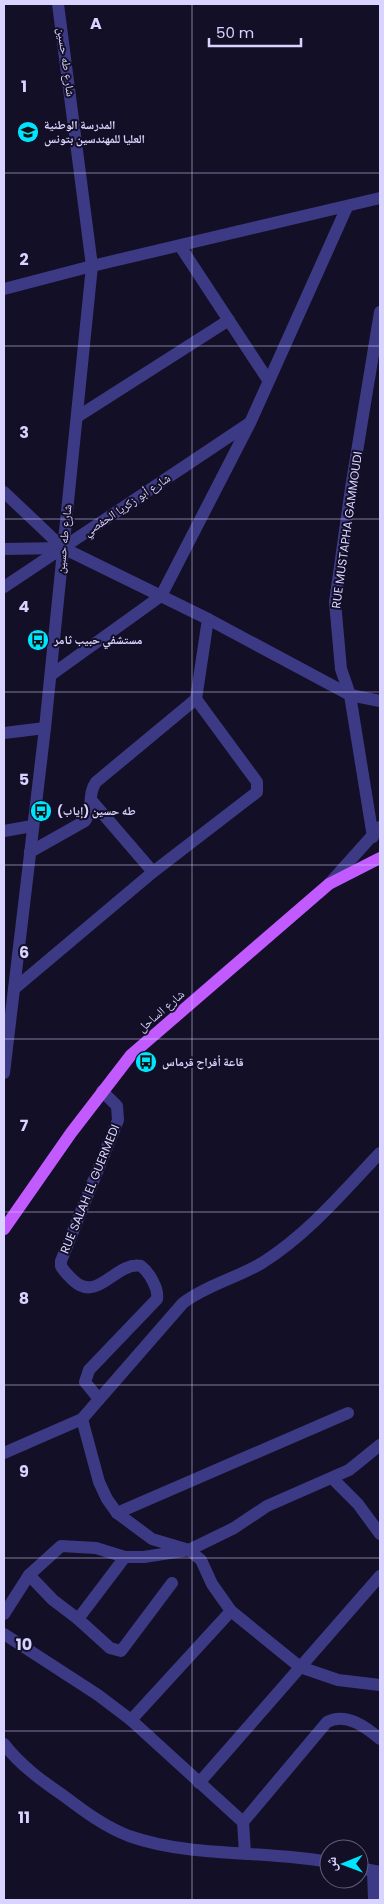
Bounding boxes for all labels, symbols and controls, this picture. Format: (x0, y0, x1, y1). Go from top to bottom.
text: A (90, 12, 102, 35)
scale bar (209, 15, 302, 47)
text: 50 m (216, 22, 254, 43)
street label: شارع طه حسين (53, 26, 80, 98)
text: 1 (21, 75, 27, 98)
place label: المدرسة الوطنية العليا للمهندسين بتونس (44, 116, 145, 147)
school or university icon: المدرسة الوطنية العليا للمهندسين بتونس (16, 120, 40, 144)
text: 2 (19, 248, 29, 271)
text: 3 (19, 421, 29, 444)
street label: RUE MUSTAPHA GAMMOUDI (327, 450, 366, 610)
street label: شارع أبو زكريا الحفصي (80, 469, 175, 542)
street label: شارع طه حسين (51, 503, 76, 574)
text: 4 (19, 595, 30, 618)
bus stop icon: مستشفي حبيب ثامر (26, 628, 50, 652)
place label: مستشفي حبيب ثامر (53, 631, 143, 650)
text: 5 (19, 768, 29, 791)
bus stop icon: طه حسين (إياب) (29, 799, 53, 823)
place label: طه حسين (إياب) (57, 802, 136, 819)
text: 6 (19, 941, 29, 964)
street label: شارع الساحل (134, 985, 188, 1036)
bus stop icon: قاعة أفراح قرماس (134, 1050, 158, 1074)
place label: قاعة أفراح قرماس (162, 1053, 244, 1070)
text: 7 (20, 1114, 29, 1137)
street label: RUE SALAH EL GUERMEDI (56, 1122, 123, 1256)
text: 8 (19, 1287, 29, 1310)
text: 9 (19, 1460, 29, 1483)
text: 10 (16, 1633, 32, 1656)
text: 11 (18, 1806, 30, 1829)
north arrow (319, 1839, 369, 1889)
text: ش (321, 1856, 341, 1872)

